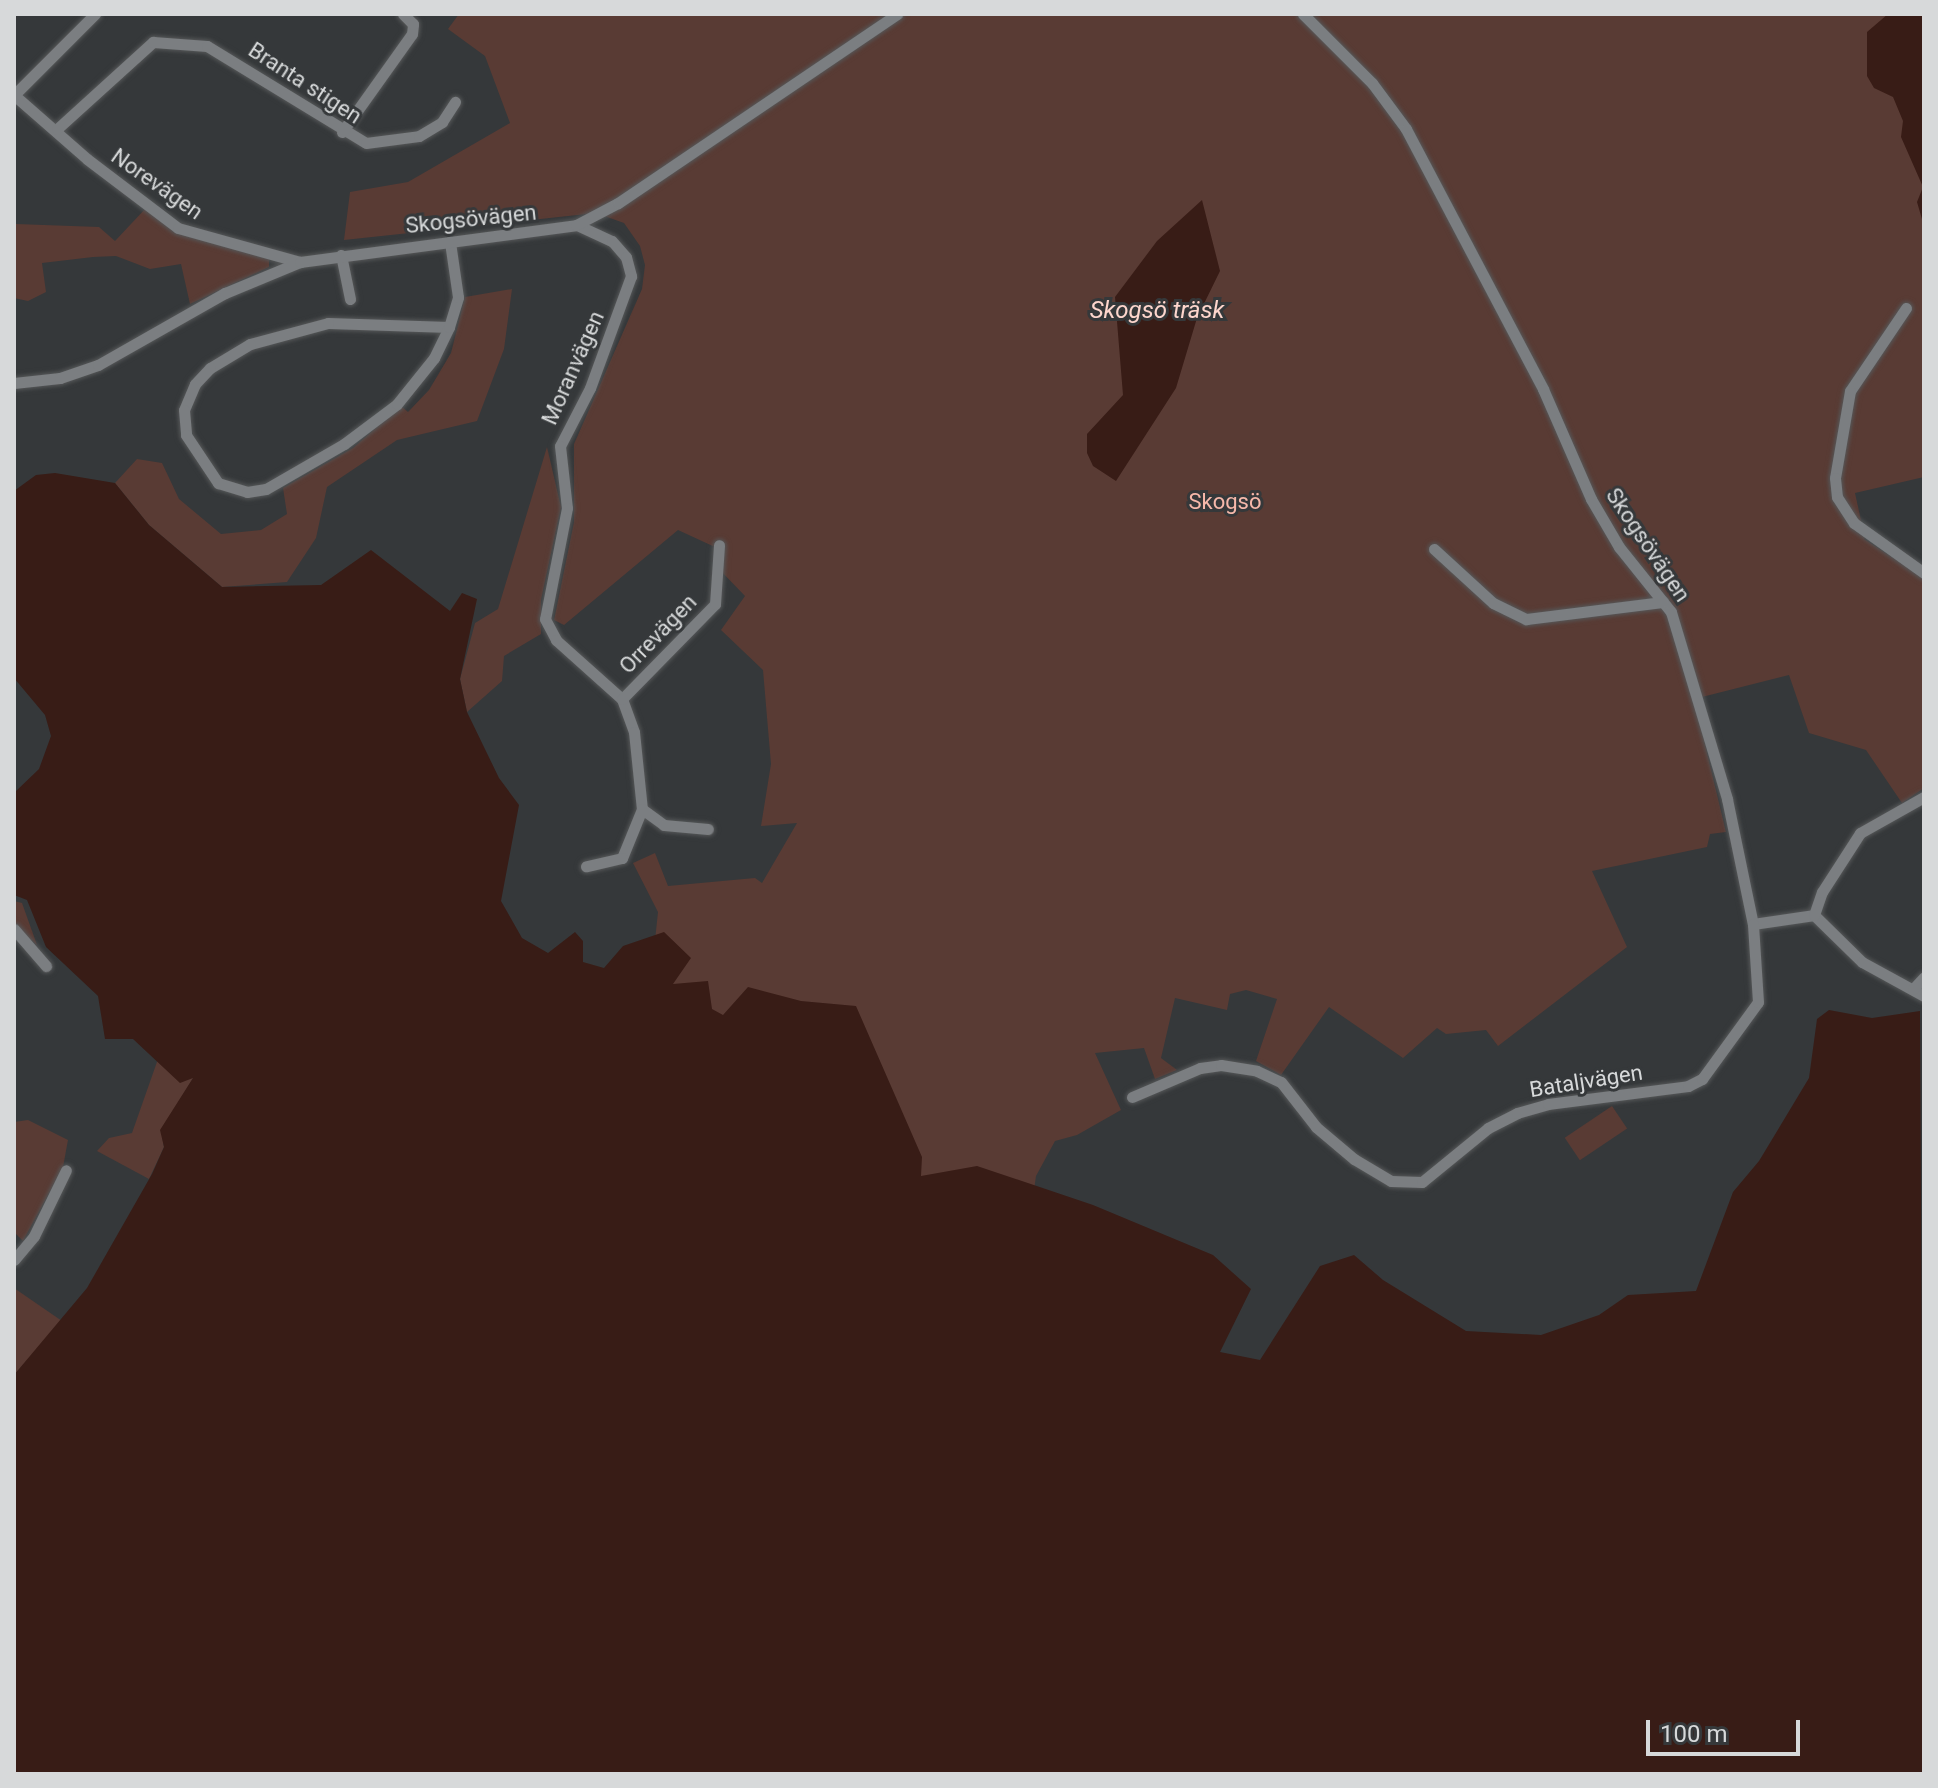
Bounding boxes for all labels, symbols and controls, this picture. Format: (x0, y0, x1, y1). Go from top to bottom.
street label: Branta stigen (243, 37, 367, 129)
street label: Norevägen (106, 143, 208, 225)
street label: Skogsövägen (404, 199, 538, 239)
water label: Skogsö träsk (1090, 297, 1224, 325)
street label: Moranvägen (536, 307, 610, 429)
street label: Skogsövägen (1600, 483, 1696, 607)
park label: Skogsö (1188, 489, 1262, 515)
street label: Orrevägen (614, 589, 702, 679)
street label: Bataljvägen (1528, 1059, 1644, 1103)
scale bar (1650, 1704, 1804, 1754)
text: 100 m (1660, 1720, 1727, 1748)

